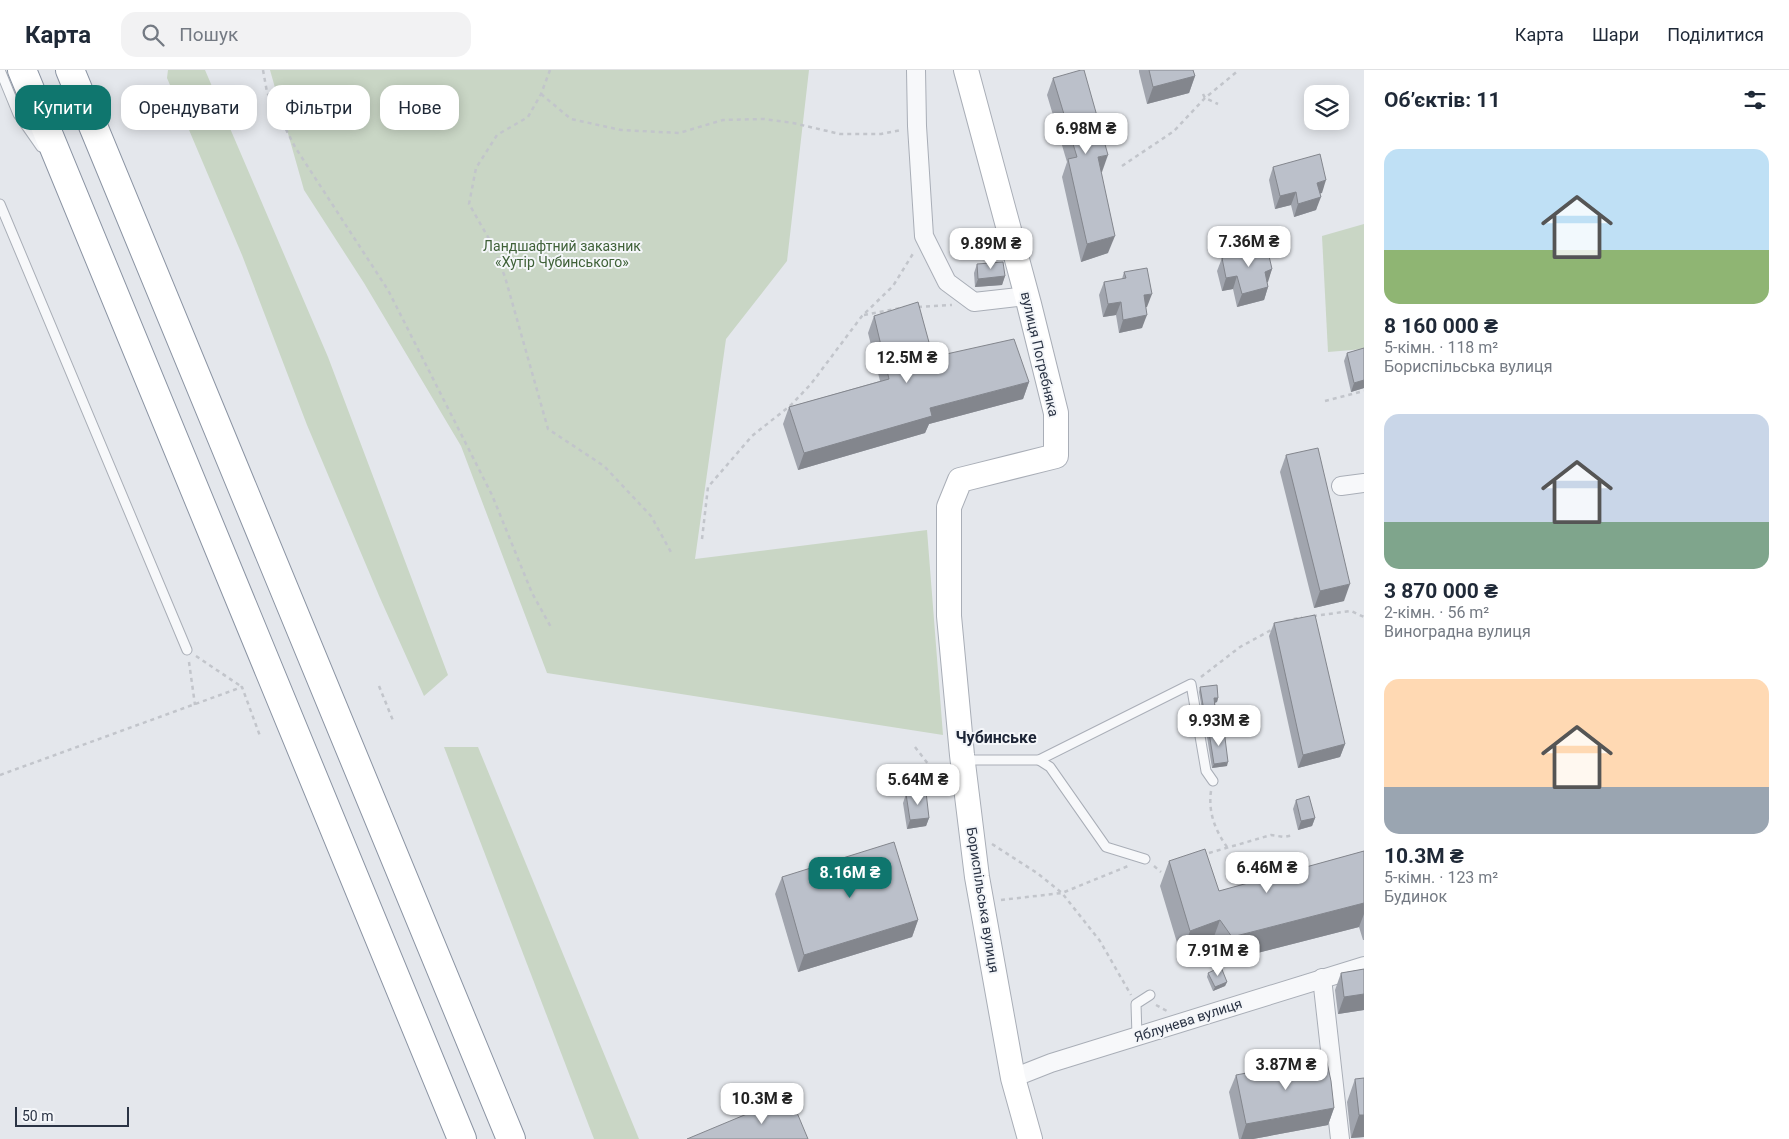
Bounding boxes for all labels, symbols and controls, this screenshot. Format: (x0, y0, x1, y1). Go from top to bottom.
search box (121, 12, 471, 57)
text: Карта (25, 21, 91, 49)
icon: search (139, 21, 167, 49)
text: Пошук (179, 23, 238, 46)
text: Карта (1515, 24, 1564, 45)
text: Шари (1592, 24, 1639, 45)
text: Поділитися (1667, 24, 1764, 45)
chip: Купити (15, 85, 111, 130)
chip: Орендувати (121, 85, 257, 130)
chip: Фільтри (267, 85, 370, 130)
chip: Нове (380, 85, 459, 130)
map controls (1304, 85, 1349, 130)
button: layers (1304, 85, 1349, 130)
icon: filters (1741, 86, 1769, 114)
text: Об’єктів: 11 (1384, 88, 1500, 112)
pin: 6.98M ₴ (1040, 112, 1132, 155)
text: 6.98M ₴ (1056, 119, 1116, 138)
icon: home (1532, 182, 1622, 272)
pin: 7.36M ₴ (1203, 226, 1295, 268)
pin: 9.89M ₴ (945, 228, 1037, 270)
text: 7.36M ₴ (1219, 232, 1279, 251)
text: 9.89M ₴ (961, 234, 1021, 253)
park label: Ландшафтний заказник «Хутір Чубинського» (483, 238, 641, 270)
street label: вулиця Погребняка (1018, 290, 1062, 418)
text: 8 160 000 ₴ (1384, 314, 1498, 338)
text: 5-кімн. · 118 m² (1384, 338, 1498, 357)
pin: 12.5M ₴ (861, 342, 953, 384)
text: 12.5M ₴ (877, 348, 937, 367)
text: Бориспільська вулиця (1384, 357, 1552, 376)
icon: home (1532, 447, 1622, 537)
text: 3 870 000 ₴ (1384, 579, 1498, 603)
text: 2-кімн. · 56 m² (1384, 603, 1489, 622)
text: Виноградна вулиця (1384, 622, 1531, 641)
pin: 9.93M ₴ (1173, 704, 1265, 747)
text: 9.93M ₴ (1189, 711, 1249, 730)
icon: home (1532, 712, 1622, 802)
district label: Чубинське (955, 728, 1037, 747)
pin: 5.64M ₴ (872, 764, 964, 806)
text: 5.64M ₴ (888, 770, 948, 789)
street label: Бориспільська вулиця (964, 826, 1002, 974)
text: 10.3M ₴ (1384, 844, 1464, 868)
pin: 6.46M ₴ (1221, 852, 1313, 894)
pin: 8.16M ₴ (804, 856, 896, 899)
text: 6.46M ₴ (1237, 858, 1297, 877)
text: 8.16M ₴ (820, 863, 880, 882)
text: 5-кімн. · 123 m² (1384, 868, 1498, 887)
text: Будинок (1384, 887, 1447, 906)
pin: 7.91M ₴ (1172, 934, 1264, 977)
text: 7.91M ₴ (1188, 941, 1248, 960)
street label: Яблунева вулиця (1132, 995, 1244, 1045)
pin: 3.87M ₴ (1240, 1048, 1332, 1091)
text: 3.87M ₴ (1256, 1055, 1316, 1074)
pin: 10.3M ₴ (716, 1082, 808, 1125)
text: 10.3M ₴ (732, 1089, 792, 1108)
scale bar (15, 1104, 129, 1127)
text: 50 m (22, 1108, 54, 1124)

